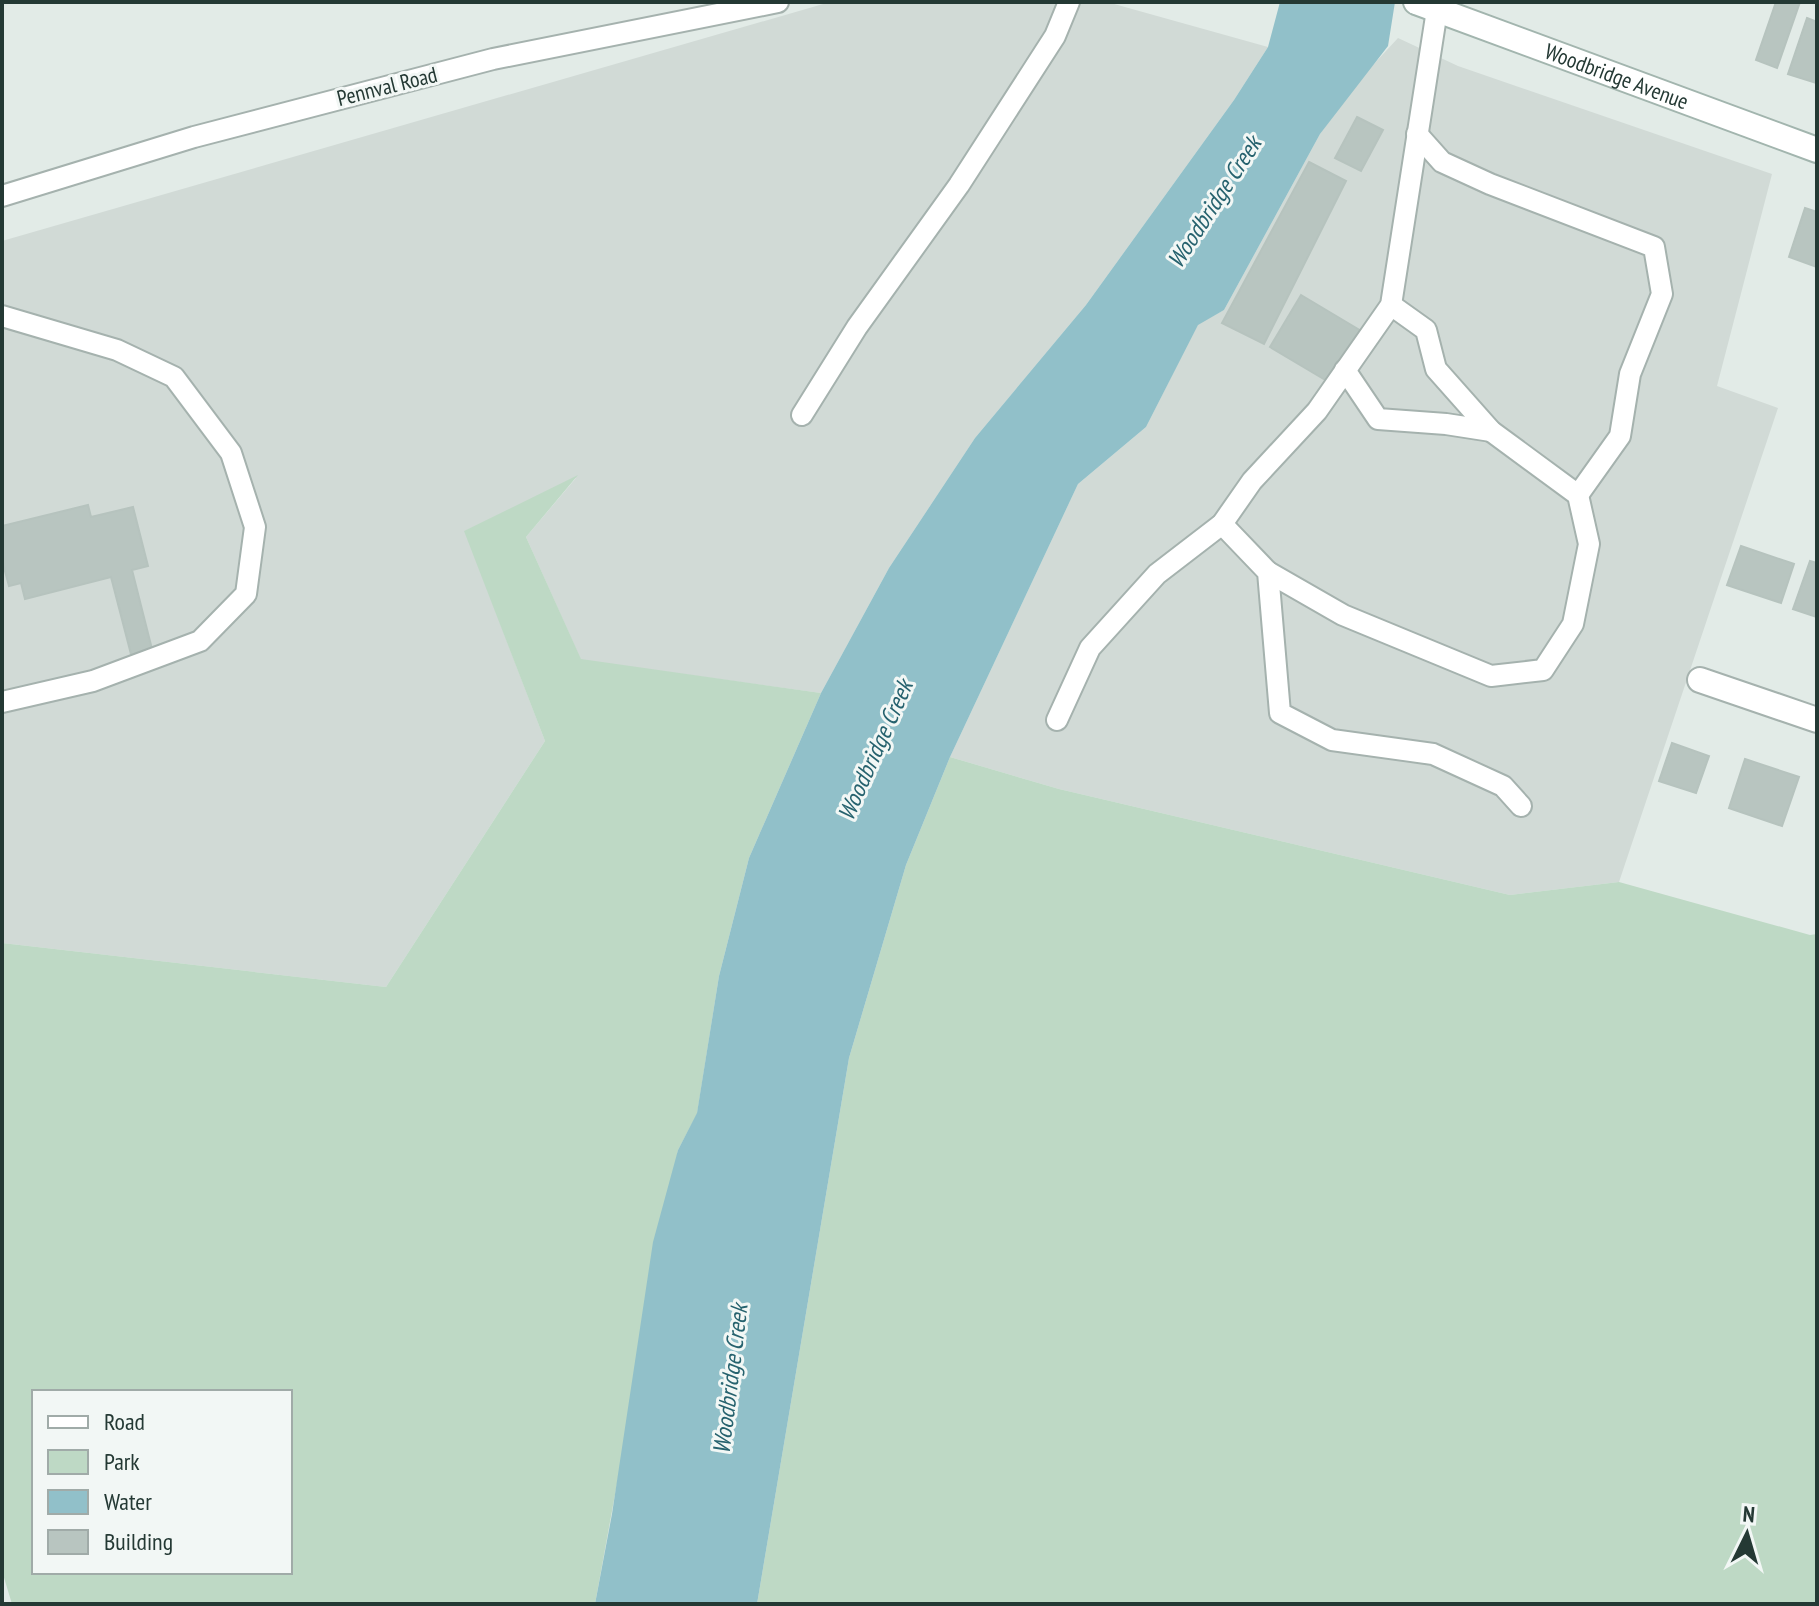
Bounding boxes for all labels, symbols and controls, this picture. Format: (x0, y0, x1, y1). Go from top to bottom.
street label: Woodbridge Avenue (1541, 37, 1692, 115)
street label: Pennval Road (334, 60, 440, 112)
water label: Woodbridge Creek (1160, 128, 1269, 274)
water label: Woodbridge Creek (830, 672, 921, 825)
water label: Woodbridge Creek (705, 1300, 755, 1456)
legend (32, 1390, 292, 1574)
text: Road (104, 1406, 145, 1437)
text: Park (104, 1446, 140, 1477)
text: Water (104, 1486, 152, 1517)
north arrow (1707, 1494, 1787, 1574)
text: N (1742, 1500, 1756, 1529)
text: Building (104, 1526, 173, 1557)

